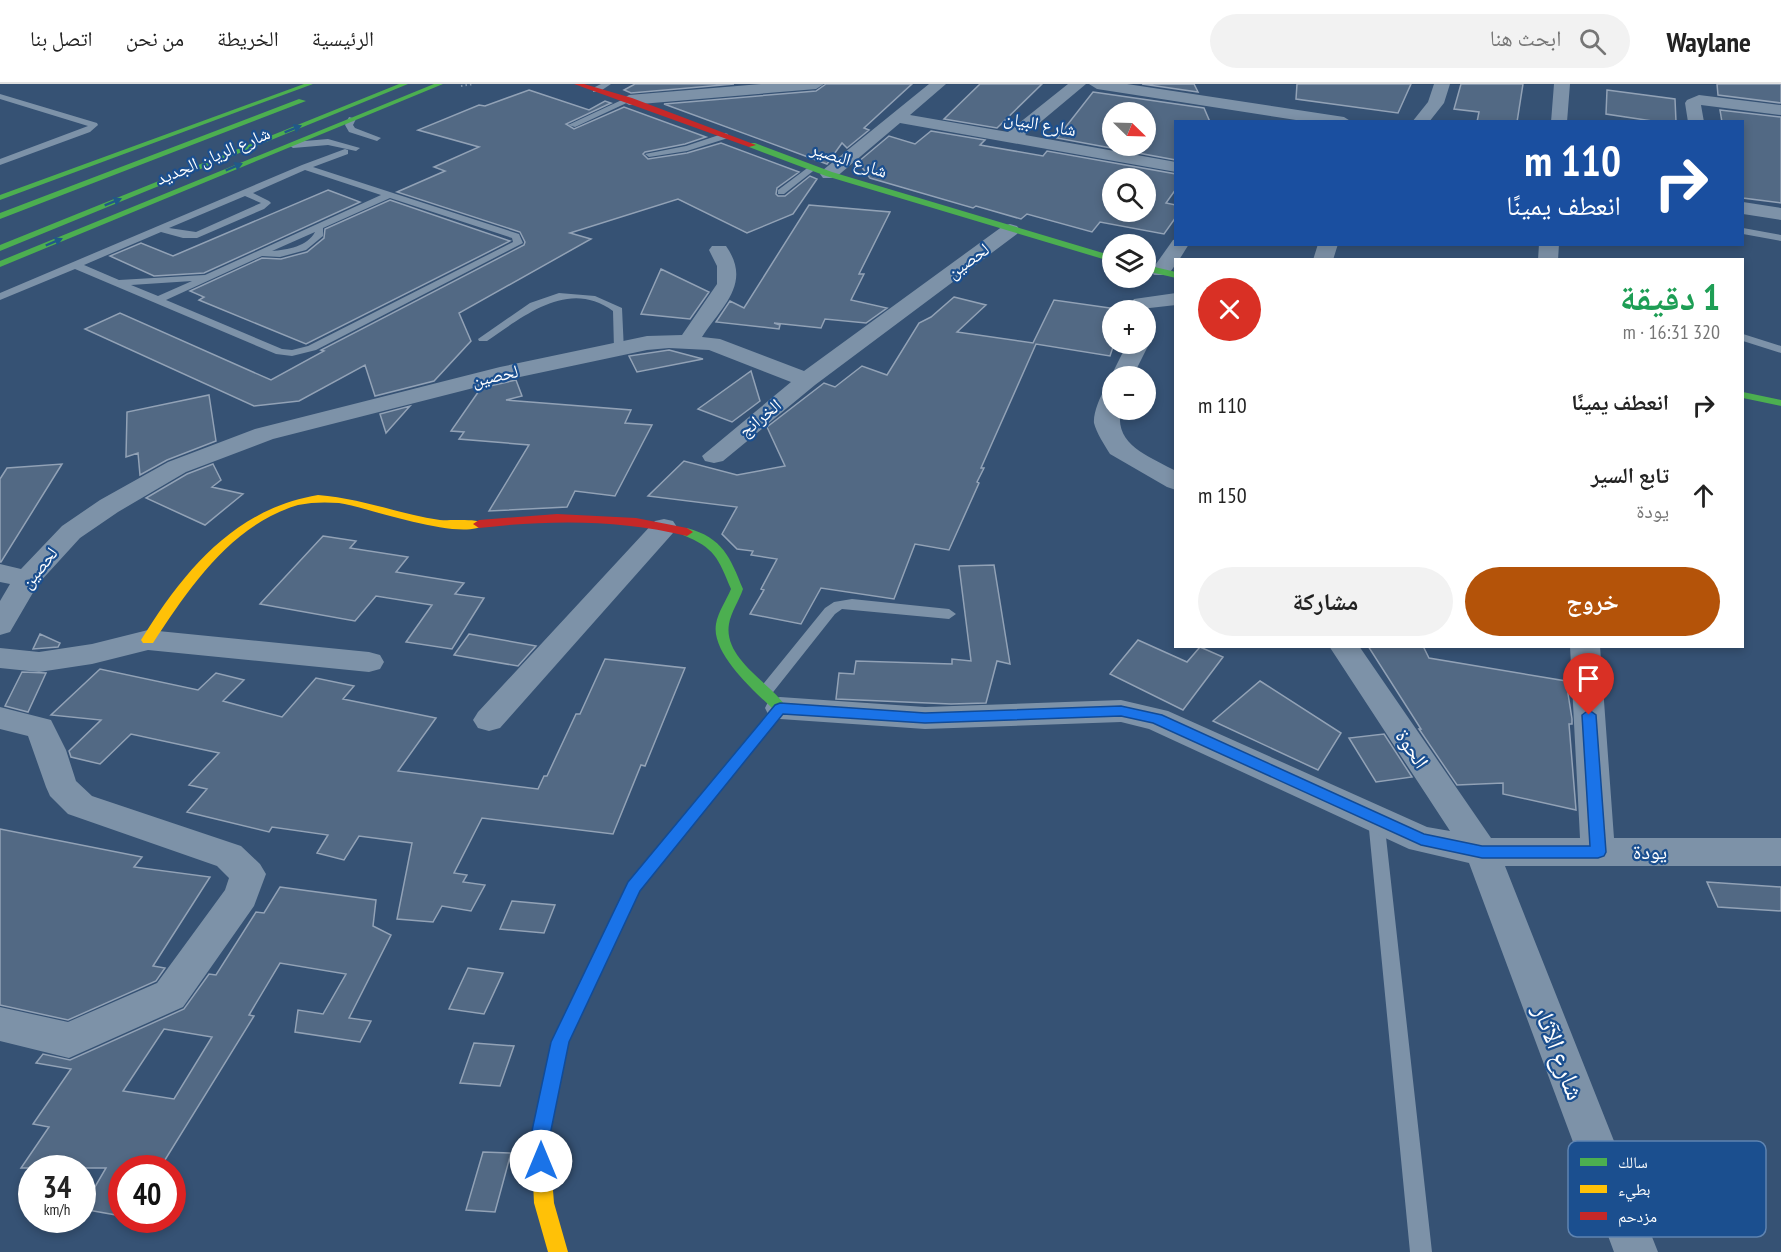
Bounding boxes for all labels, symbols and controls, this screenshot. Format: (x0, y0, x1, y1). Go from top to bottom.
search box (1210, 14, 1630, 68)
text: Waylane (1666, 23, 1751, 60)
text: ابحث هنا (1490, 24, 1561, 52)
text: اتصل بنا (30, 25, 93, 52)
text: من نحن (126, 25, 184, 52)
text: الخريطة (217, 25, 279, 52)
text: الرئيسية (312, 25, 374, 52)
icon: search (1576, 25, 1609, 58)
north arrow (1102, 102, 1156, 156)
map controls (1102, 102, 1156, 420)
street label: شارع البيان (1002, 106, 1078, 141)
street label: شارع الريان الجديد (152, 121, 273, 190)
one-way arrow (285, 124, 303, 134)
text: 110 m (1524, 133, 1621, 188)
street label: شارع البصير (807, 136, 890, 183)
icon: right (1642, 144, 1720, 222)
one-way arrow (225, 162, 243, 171)
button: search (1102, 168, 1156, 222)
text: انعطف يمينًا (1506, 188, 1621, 222)
one-way arrow (104, 197, 122, 207)
button: layers (1102, 234, 1156, 288)
one-way arrow (45, 237, 63, 246)
street label: لحصين (942, 238, 993, 284)
text: 1 دقيقة (1620, 273, 1720, 320)
button: close (1198, 278, 1261, 341)
button: + (1102, 300, 1156, 354)
text: 320 m · 16:31 (1623, 319, 1720, 345)
street label: لحصين (469, 359, 520, 392)
button: − (1102, 366, 1156, 420)
text: انعطف يمينًا (1571, 388, 1669, 416)
icon: right (1687, 389, 1720, 422)
text: 110 m (1198, 391, 1247, 419)
street label: الخرانج (734, 393, 786, 443)
text: تابع السير (1591, 461, 1669, 489)
icon: ahead (1687, 479, 1720, 512)
text: 150 m (1198, 481, 1247, 509)
text: يودة (1636, 498, 1669, 524)
street label: لحصين (15, 542, 62, 593)
button: مشاركة (1198, 567, 1453, 636)
button: خروج (1465, 567, 1720, 636)
pin (1563, 653, 1614, 715)
icon: arrive (1572, 662, 1605, 695)
street label: الحوة (1390, 724, 1435, 774)
street label: يودة (1633, 838, 1667, 865)
street label: شارع الآثار (1526, 998, 1593, 1104)
position arrow (509, 1129, 573, 1193)
legend (1568, 1141, 1766, 1237)
text: سالك (1618, 1152, 1648, 1172)
speed limit sign: 40 (108, 1155, 186, 1233)
text: 34 (43, 1167, 71, 1206)
text: بطيء (1618, 1179, 1650, 1202)
text: km/h (44, 1200, 70, 1219)
text: مزدحم (1618, 1206, 1657, 1227)

